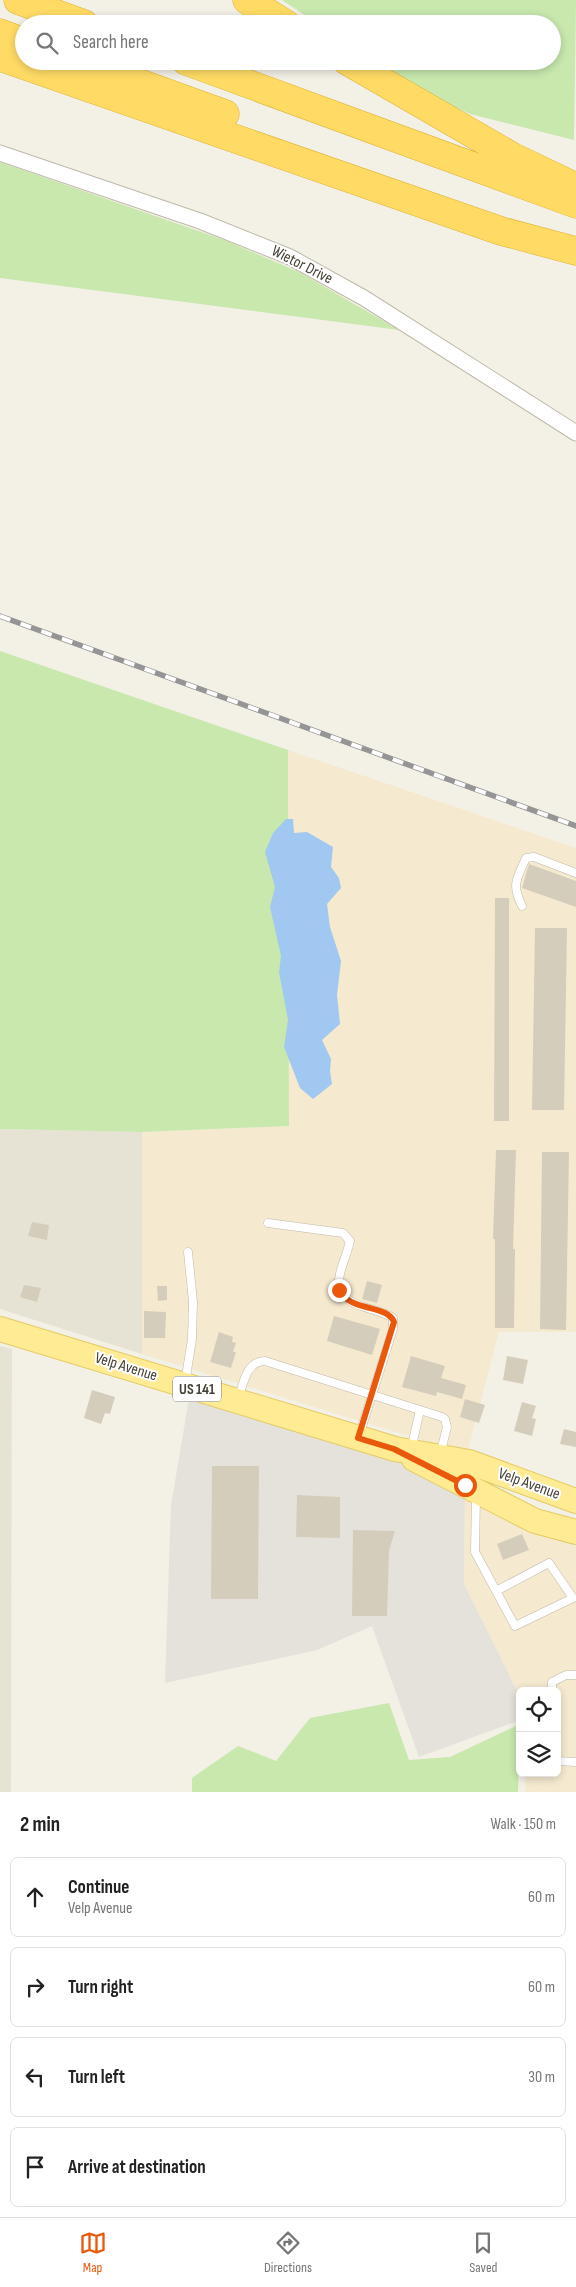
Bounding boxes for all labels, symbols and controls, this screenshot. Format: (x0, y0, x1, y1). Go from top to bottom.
search box (15, 15, 561, 70)
icon: search (33, 29, 61, 57)
text: Search here (73, 31, 149, 54)
street label: Wietor Drive (268, 241, 336, 289)
route end (328, 1279, 351, 1302)
street label: Velp Avenue (92, 1348, 160, 1386)
road number: US 141 (173, 1376, 221, 1402)
street label: Velp Avenue (495, 1464, 563, 1504)
route start (454, 1474, 477, 1497)
map controls (516, 1687, 561, 1777)
button: locate (516, 1687, 561, 1732)
button: layers (516, 1732, 561, 1777)
text: 2 min (20, 1812, 60, 1837)
text: Walk · 150 m (491, 1815, 556, 1834)
text: Continue (68, 1876, 129, 1899)
icon: ahead (21, 1883, 49, 1911)
text: 60 m (528, 1888, 555, 1907)
text: Velp Avenue (68, 1899, 132, 1918)
icon: right (21, 1973, 49, 2001)
text: Turn right (68, 1976, 133, 1999)
text: 60 m (528, 1978, 555, 1997)
icon: left (21, 2063, 49, 2091)
text: Turn left (68, 2066, 125, 2089)
text: 30 m (528, 2068, 555, 2087)
icon: arrive (21, 2153, 49, 2181)
text: Arrive at destination (68, 2156, 206, 2179)
tab: Map (79, 2229, 107, 2276)
tab: Directions (264, 2229, 312, 2276)
tab: Saved (469, 2229, 497, 2276)

